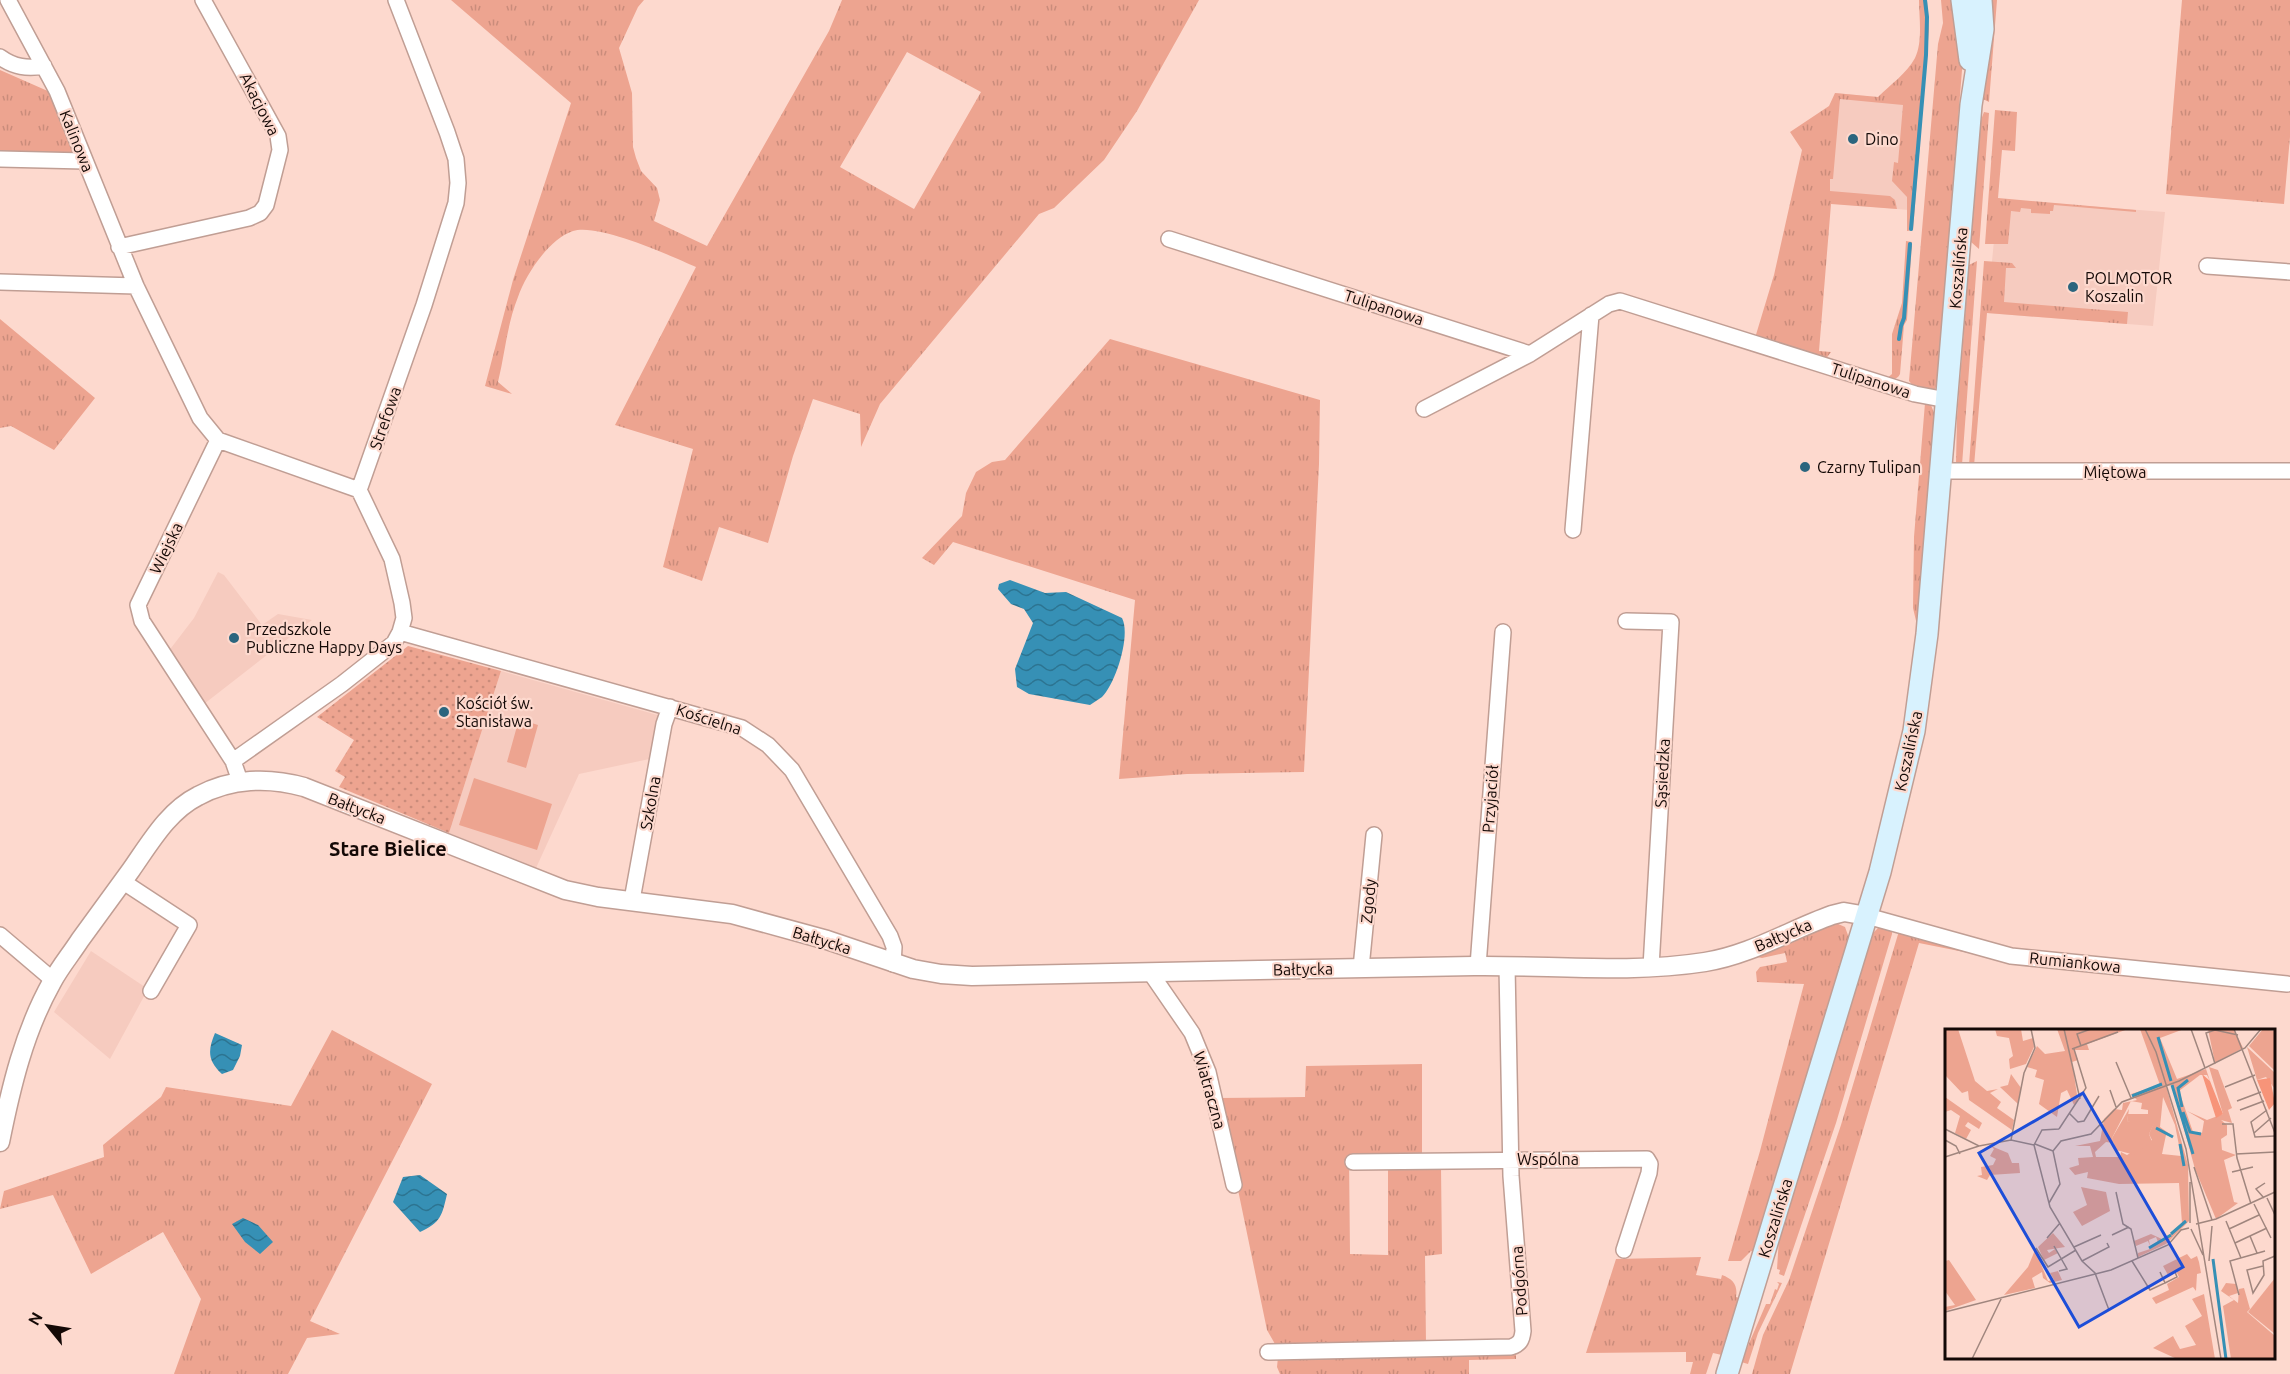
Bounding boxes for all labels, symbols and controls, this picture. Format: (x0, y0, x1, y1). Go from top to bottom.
street label: Akacjowa (237, 70, 283, 138)
street label: Kalinowa (56, 107, 98, 175)
place label: Dino (1865, 130, 1899, 148)
marker: Dino (1846, 132, 1860, 146)
street label: Koszalińska (1945, 226, 1971, 310)
place label: POLMOTOR Koszalin (2085, 269, 2172, 305)
marker: POLMOTOR Koszalin (2066, 280, 2080, 294)
street label: Tulipanowa (1342, 286, 1426, 328)
street label: Tulipanowa (1829, 359, 1913, 401)
street label: Strefowa (366, 384, 404, 452)
place label: Czarny Tulipan (1817, 458, 1921, 476)
marker: Czarny Tulipan (1798, 460, 1812, 474)
street label: Miętowa (2084, 463, 2146, 481)
street label: Wiejska (146, 519, 186, 577)
place label: Przedszkole Publiczne Happy Days (246, 620, 402, 656)
marker: Przedszkole Publiczne Happy Days (227, 631, 241, 645)
place label: Kościół św. Stanisława (456, 694, 533, 730)
street label: Kościelna (674, 700, 744, 738)
marker: Kościół św. Stanisława (437, 705, 451, 719)
street label: Koszalińska (1891, 709, 1925, 793)
street label: Sąsiedzka (1651, 738, 1673, 808)
street label: Przyjaciół (1479, 764, 1501, 833)
street label: Szkolna (636, 775, 664, 831)
street label: Bałtycka (326, 789, 388, 827)
district label: Stare Bielice (329, 837, 447, 860)
street label: Zgody (1357, 878, 1379, 924)
street label: Bałtycka (1752, 915, 1814, 955)
street label: Bałtycka (791, 923, 853, 957)
street label: Rumiankowa (2028, 948, 2122, 976)
street label: Bałtycka (1273, 959, 1333, 979)
inset map (1945, 1029, 2275, 1359)
street label: Wiatraczna (1190, 1049, 1230, 1131)
street label: Wspólna (1517, 1150, 1579, 1168)
street label: Koszalińska (1754, 1176, 1796, 1260)
street label: Podgórna (1508, 1245, 1530, 1317)
north arrow (18, 1296, 78, 1356)
text: N (24, 1309, 46, 1328)

